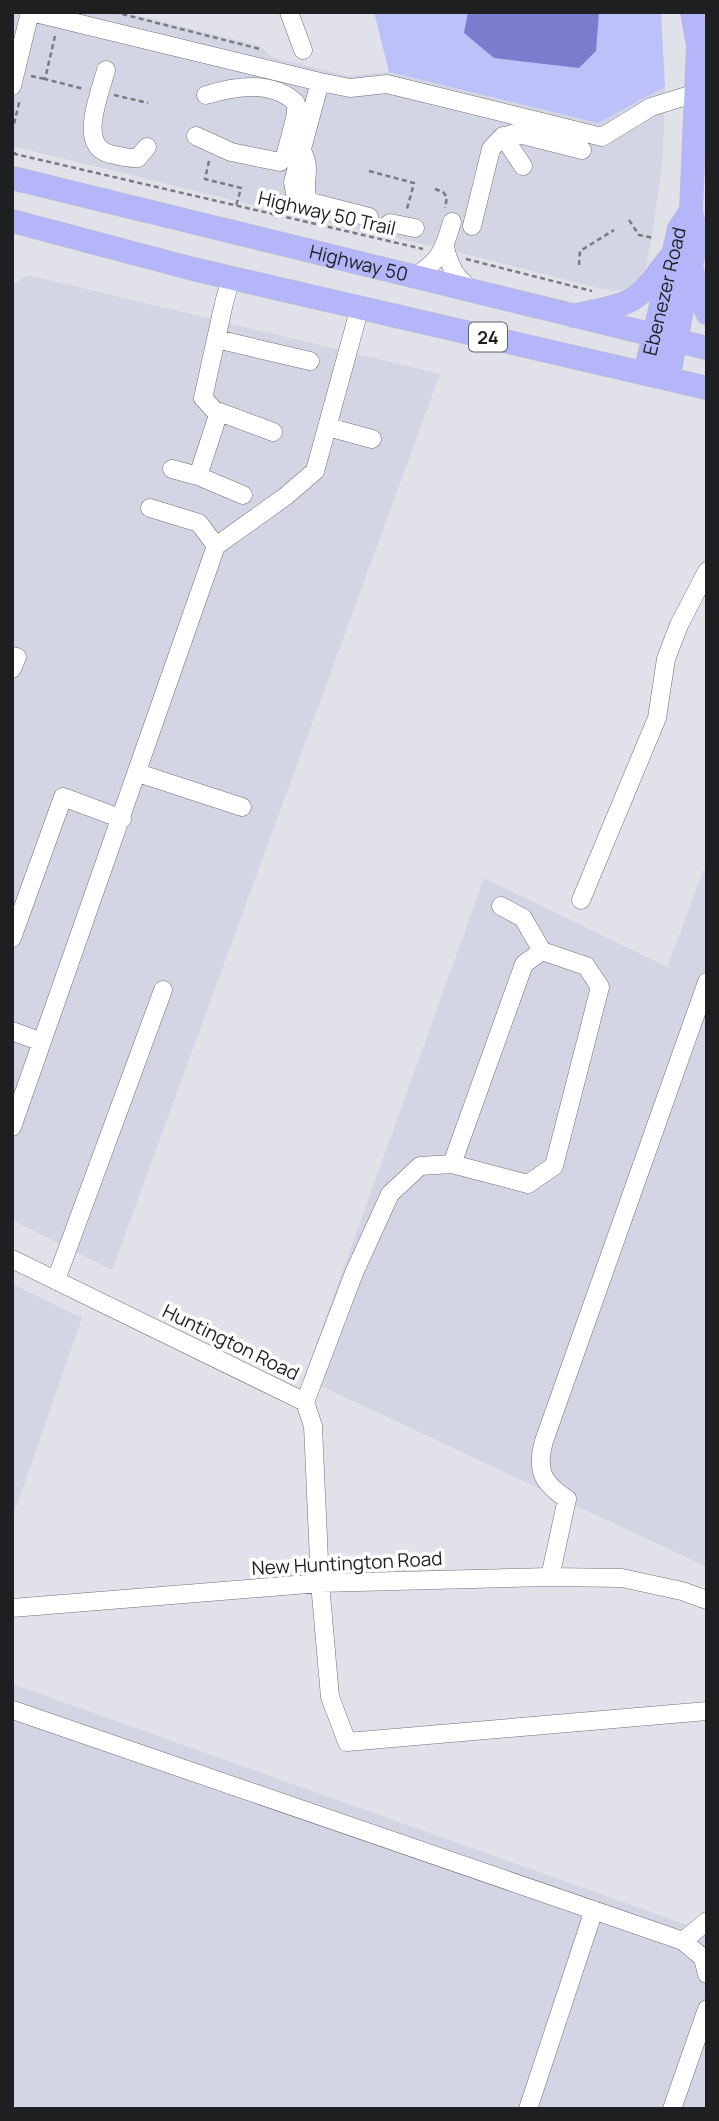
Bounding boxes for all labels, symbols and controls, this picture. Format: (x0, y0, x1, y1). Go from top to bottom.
street label: Highway 50 Trail (256, 185, 398, 241)
street label: Ebenezer Road (637, 224, 692, 358)
street label: Highway 50 (307, 238, 411, 287)
road number: 24 (469, 323, 507, 352)
street label: Huntington Road (158, 1298, 304, 1386)
street label: New Huntington Road (251, 1545, 443, 1581)

